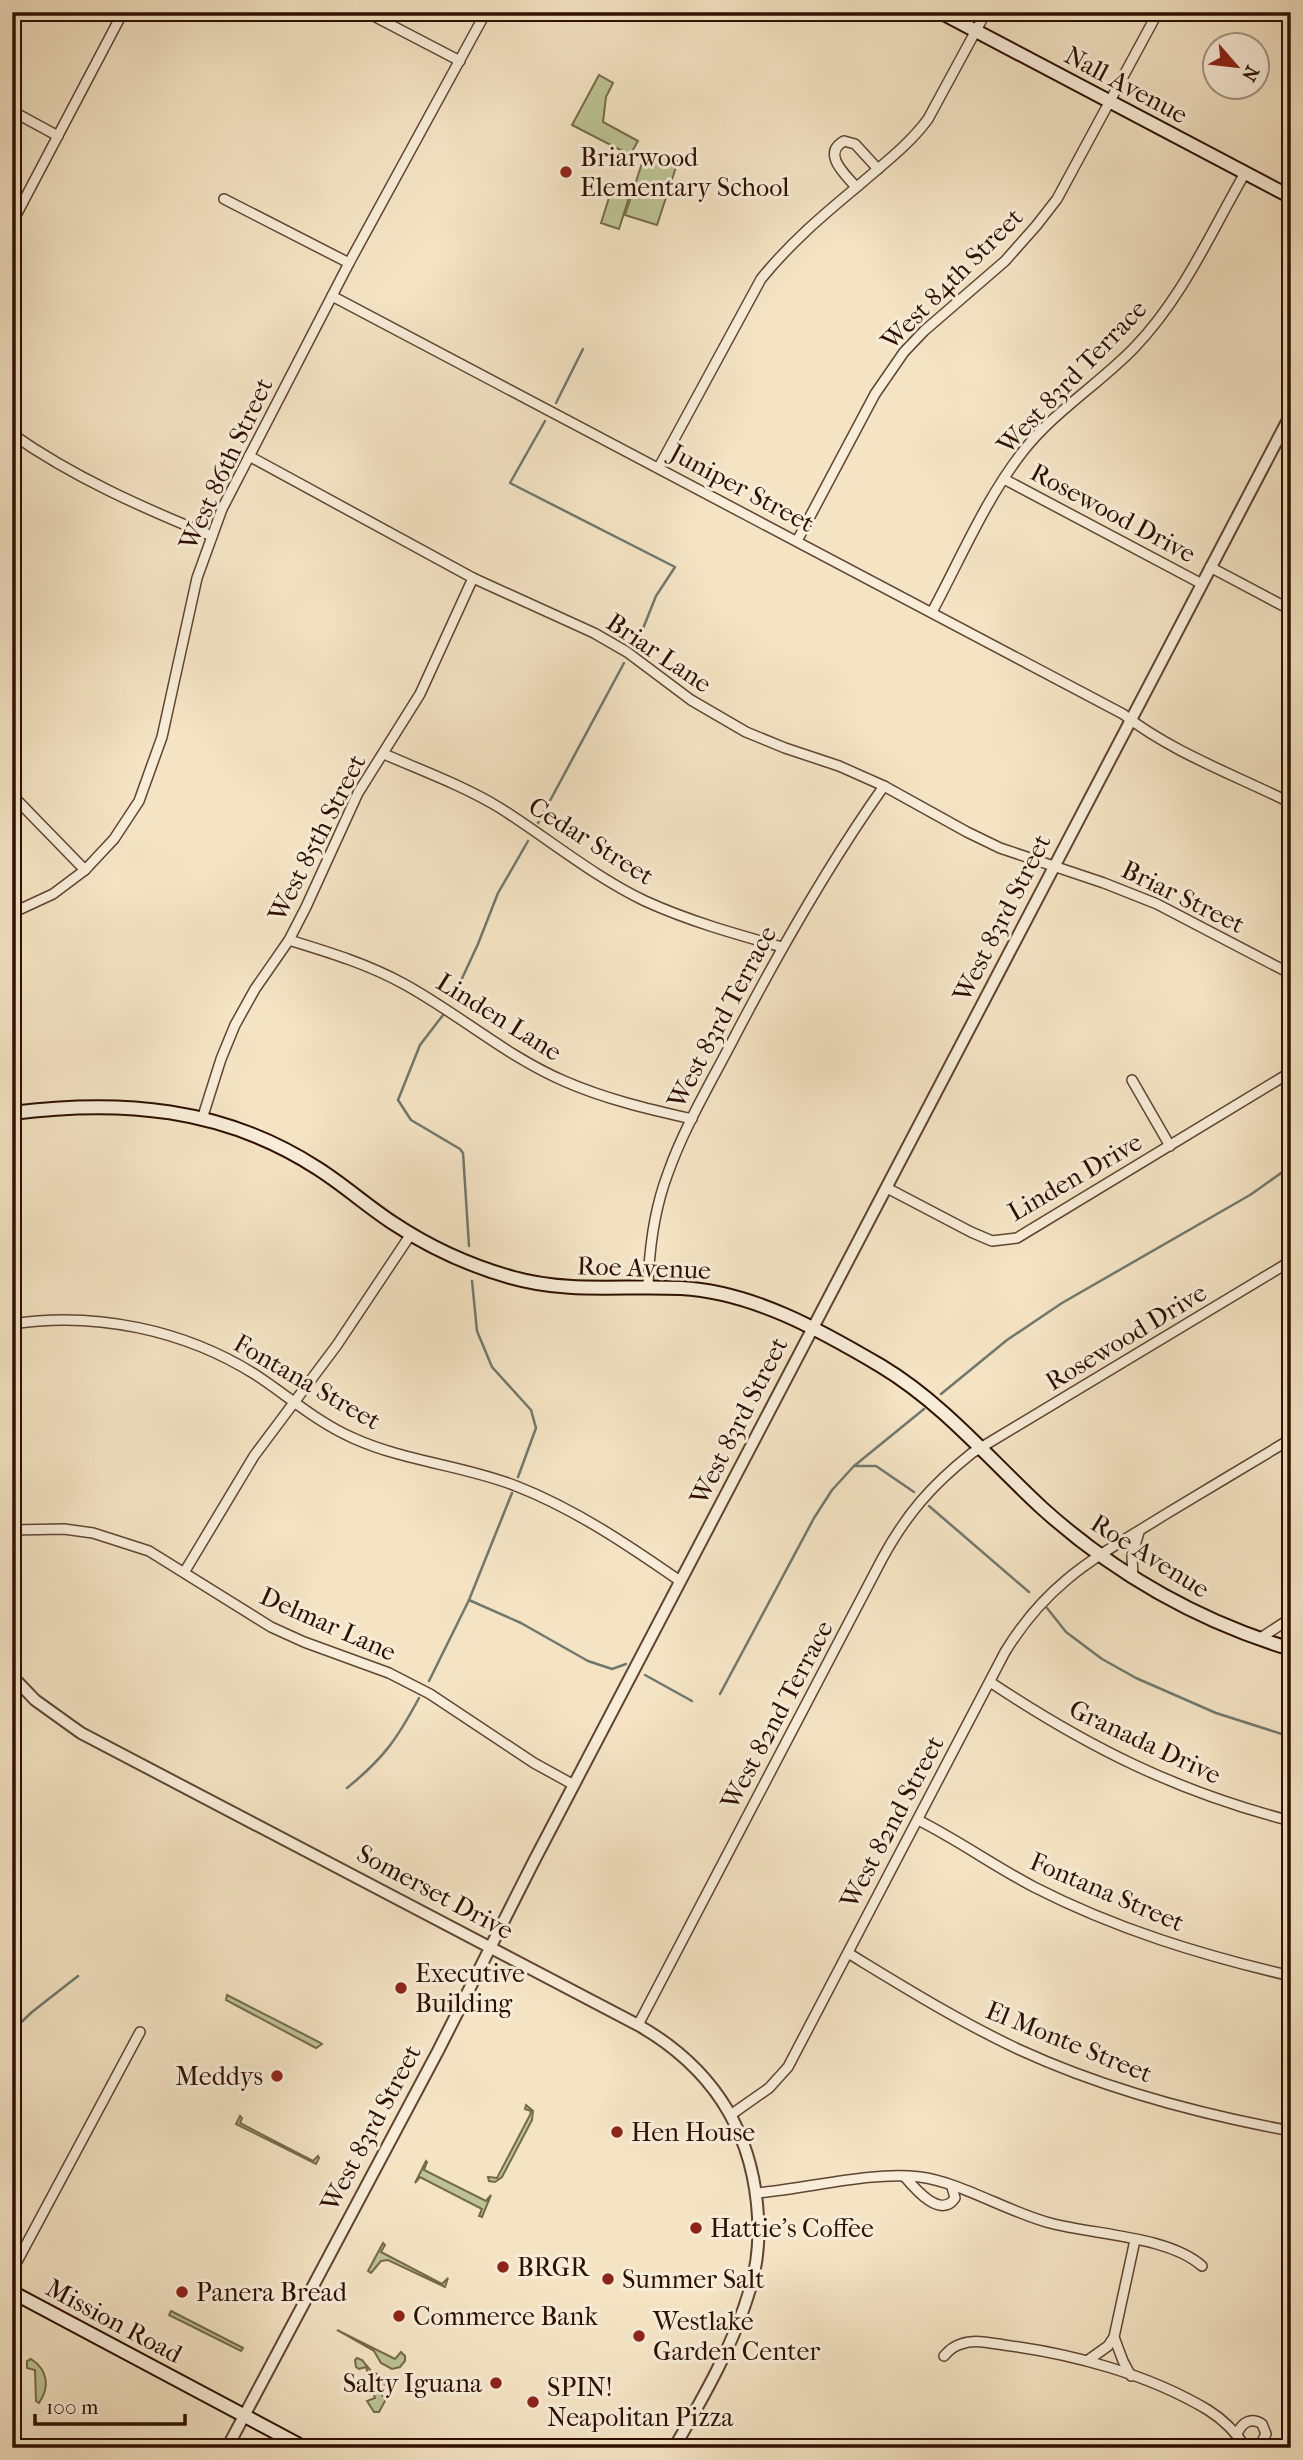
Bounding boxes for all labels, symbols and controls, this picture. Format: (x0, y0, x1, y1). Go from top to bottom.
north arrow (1202, 32, 1272, 102)
street label: Nall Avenue (1059, 40, 1193, 130)
text: N (1237, 62, 1263, 86)
place label: Briarwood Elementary School (580, 142, 789, 203)
marker: Briarwood Elementary School (558, 164, 574, 180)
street label: West 84th Street (874, 201, 1030, 357)
street label: West 83rd Terrace (990, 293, 1153, 461)
street label: West 86th Street (172, 372, 280, 556)
street label: Juniper Street (663, 436, 820, 539)
street label: Rosewood Drive (1025, 457, 1201, 570)
street label: Briar Lane (601, 607, 717, 699)
street label: West 85th Street (261, 749, 373, 928)
street label: Cedar Street (523, 790, 660, 892)
street label: West 83rd Street (946, 828, 1058, 1008)
street label: Briar Street (1116, 854, 1250, 940)
street label: West 83rd Terrace (660, 920, 783, 1114)
street label: Linden Lane (431, 966, 567, 1068)
street label: Linden Drive (1003, 1126, 1148, 1228)
street label: Roe Avenue (576, 1250, 712, 1286)
street label: Rosewood Drive (1040, 1277, 1212, 1397)
street label: Fontana Street (228, 1327, 387, 1437)
street label: West 83rd Street (683, 1331, 795, 1511)
street label: Roe Avenue (1085, 1507, 1215, 1605)
street label: Delmar Lane (255, 1580, 401, 1668)
street label: West 82nd Terrace (714, 1615, 840, 1815)
street label: Granada Drive (1064, 1693, 1226, 1791)
street label: West 82nd Street (833, 1730, 951, 1914)
street label: Somerset Drive (351, 1838, 519, 1946)
street label: Fontana Street (1025, 1846, 1189, 1939)
place label: Executive Building (415, 1958, 525, 2019)
marker: Executive Building (393, 1980, 409, 1996)
street label: El Monte Street (981, 1995, 1157, 2090)
street label: West 83rd Street (314, 2039, 428, 2217)
place label: Meddys (175, 2061, 263, 2092)
marker: Meddys (269, 2068, 285, 2084)
place label: Hen House (631, 2117, 755, 2148)
marker: Hen House (609, 2124, 625, 2140)
place label: Hattie’s Coffee (710, 2213, 874, 2244)
marker: Hattie’s Coffee (688, 2220, 704, 2236)
place label: BRGR (517, 2252, 590, 2283)
marker: BRGR (495, 2259, 511, 2275)
place label: Summer Salt (622, 2264, 765, 2295)
marker: Summer Salt (600, 2271, 616, 2287)
street label: Mission Road (41, 2272, 188, 2370)
place label: Panera Bread (196, 2277, 348, 2308)
marker: Panera Bread (174, 2284, 190, 2300)
place label: Commerce Bank (413, 2301, 598, 2332)
place label: Westlake Garden Center (652, 2306, 820, 2367)
marker: Commerce Bank (391, 2308, 407, 2324)
marker: Westlake Garden Center (631, 2328, 647, 2344)
place label: Salty Iguana (343, 2368, 483, 2399)
place label: SPIN! Neapolitan Pizza (547, 2372, 734, 2433)
marker: Salty Iguana (488, 2375, 504, 2391)
scale bar (35, 2383, 186, 2427)
marker: SPIN! Neapolitan Pizza (525, 2394, 541, 2410)
text: 100 m (46, 2395, 99, 2419)

